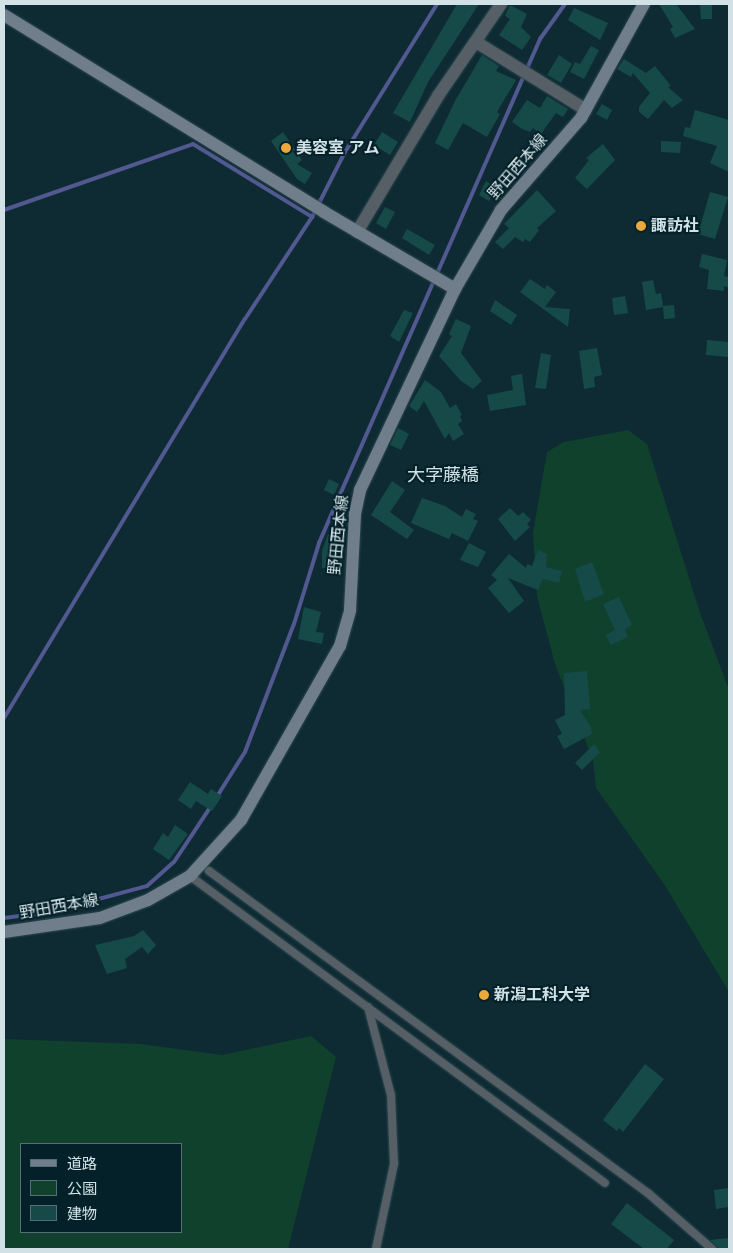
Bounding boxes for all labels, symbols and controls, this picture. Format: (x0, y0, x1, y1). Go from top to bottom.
street label: 野田西本線 (485, 131, 551, 203)
place label: 美容室 アム (296, 138, 381, 158)
marker: 美容室 アム (280, 142, 292, 154)
place label: 諏訪社 (651, 216, 699, 236)
marker: 諏訪社 (635, 220, 647, 232)
district label: 大字藤橋 (407, 464, 479, 486)
street label: 野田西本線 (325, 494, 353, 576)
street label: 野田西本線 (18, 891, 100, 923)
place label: 新潟工科大学 (494, 985, 590, 1005)
marker: 新潟工科大学 (478, 989, 490, 1001)
legend (20, 1143, 182, 1233)
text: 道路 (67, 1155, 97, 1173)
text: 公園 (67, 1180, 97, 1198)
text: 建物 (67, 1205, 97, 1223)

